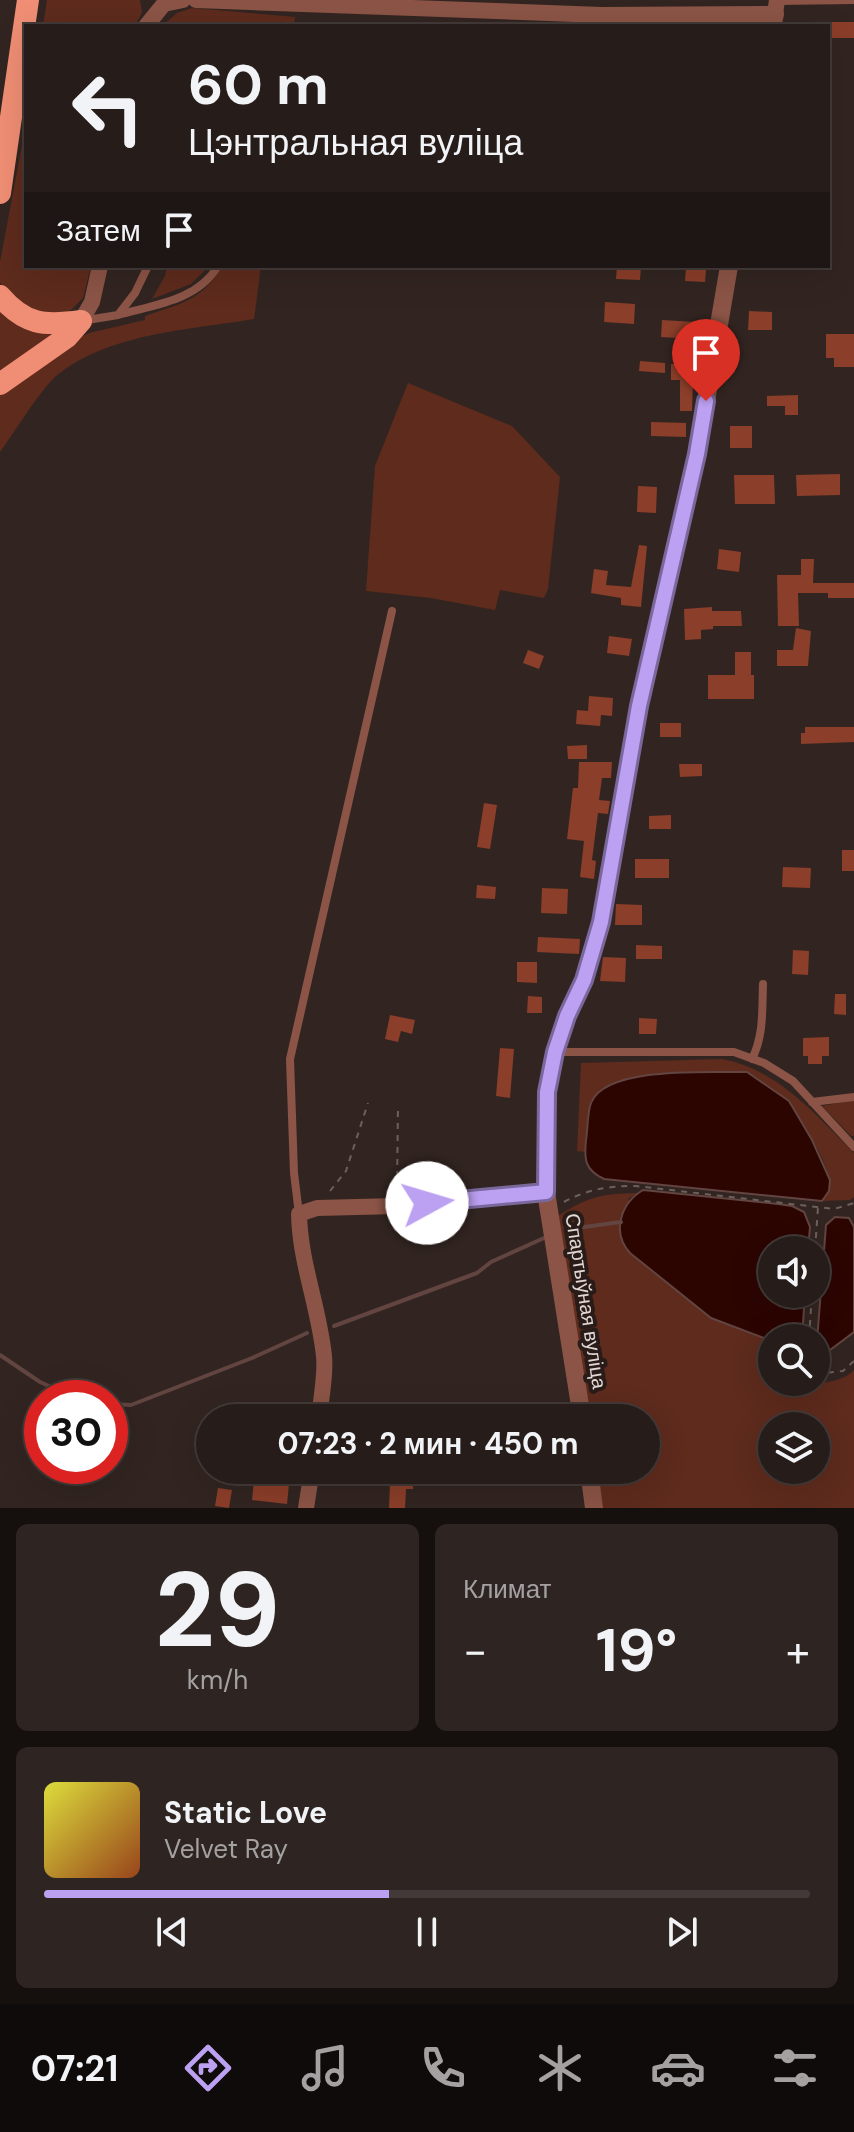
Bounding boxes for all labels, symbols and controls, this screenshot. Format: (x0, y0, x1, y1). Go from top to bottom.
text: 60 m (188, 48, 329, 121)
icon: left (56, 56, 160, 160)
text: Цэнтральная вуліца (188, 119, 523, 166)
icon: arrive (157, 208, 201, 252)
text: Затем (56, 211, 141, 250)
pin (672, 319, 740, 401)
icon: arrive (684, 331, 728, 375)
position arrow (385, 1161, 469, 1245)
street label: Спартыўная вуліца (559, 1211, 613, 1391)
map controls (758, 1236, 830, 1484)
button: sound (758, 1236, 830, 1308)
button: search (758, 1324, 830, 1396)
speed limit sign: 30 (24, 1380, 128, 1484)
button: layers (758, 1412, 830, 1484)
text: 07:23 · 2 мин · 450 m (277, 1424, 579, 1463)
text: 29 (155, 1543, 280, 1678)
text: Климат (463, 1572, 552, 1606)
text: 19° (596, 1611, 677, 1690)
text: − (463, 1622, 487, 1680)
text: + (786, 1622, 810, 1680)
text: km/h (187, 1663, 248, 1697)
text: Static Love (164, 1793, 327, 1832)
text: Velvet Ray (164, 1832, 288, 1866)
icon: previous (150, 1910, 194, 1954)
icon: pause (405, 1910, 449, 1954)
icon: next (660, 1910, 704, 1954)
icon: directions (180, 2040, 236, 2096)
icon: music (297, 2040, 353, 2096)
icon: phone (415, 2040, 471, 2096)
icon: climate (532, 2040, 588, 2096)
icon: car (650, 2040, 706, 2096)
icon: filters (767, 2040, 823, 2096)
text: 07:21 (31, 2045, 118, 2092)

